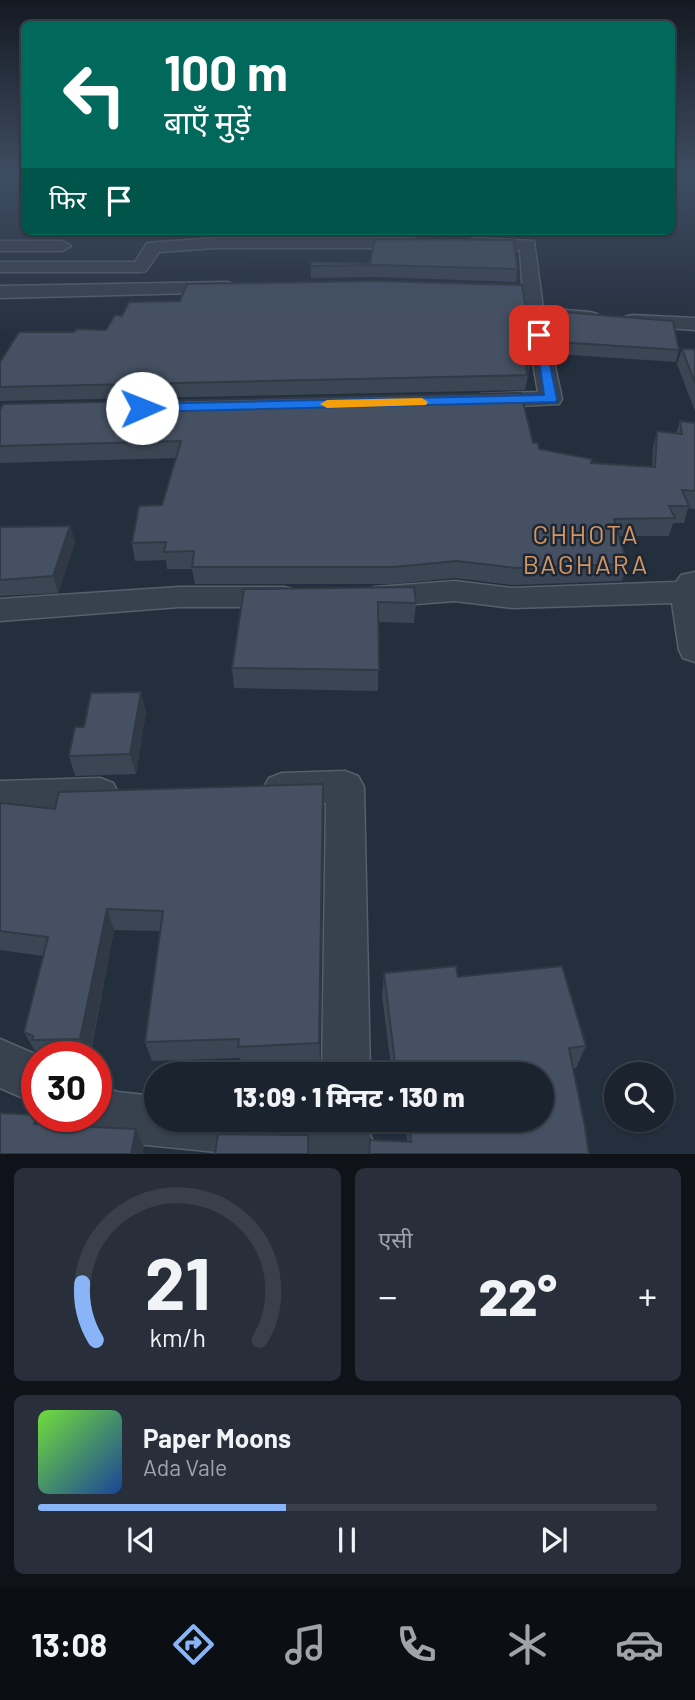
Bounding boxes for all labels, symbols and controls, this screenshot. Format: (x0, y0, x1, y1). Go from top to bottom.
text: 100 m (164, 42, 288, 101)
icon: left (49, 49, 140, 140)
text: बाएँ मुड़ें (164, 102, 251, 140)
icon: arrive (100, 182, 138, 220)
text: फिर (49, 183, 86, 214)
pin (509, 305, 569, 365)
icon: arrive (520, 316, 558, 354)
position arrow (105, 371, 179, 445)
district label: CHHOTA BAGHARA (523, 518, 649, 579)
speed limit sign: 30 (21, 1041, 112, 1132)
map controls (604, 1062, 674, 1132)
button: search (604, 1062, 674, 1132)
text: 13:09 · 1 मिनट · 130 m (233, 1081, 465, 1112)
text: एसी (379, 1225, 413, 1253)
text: 21 (144, 1238, 210, 1326)
text: 22° (478, 1264, 557, 1326)
text: − (379, 1272, 398, 1318)
text: + (638, 1272, 657, 1318)
text: km/h (149, 1322, 206, 1352)
text: Paper Moons (143, 1422, 291, 1453)
text: Ada Vale (143, 1453, 227, 1481)
icon: previous (122, 1521, 160, 1559)
icon: pause (328, 1521, 366, 1559)
icon: next (535, 1521, 573, 1559)
icon: directions (169, 1620, 218, 1669)
icon: music (281, 1620, 330, 1669)
icon: phone (392, 1620, 441, 1669)
icon: climate (503, 1620, 552, 1669)
icon: car (615, 1620, 664, 1669)
text: 13:08 (31, 1625, 107, 1663)

